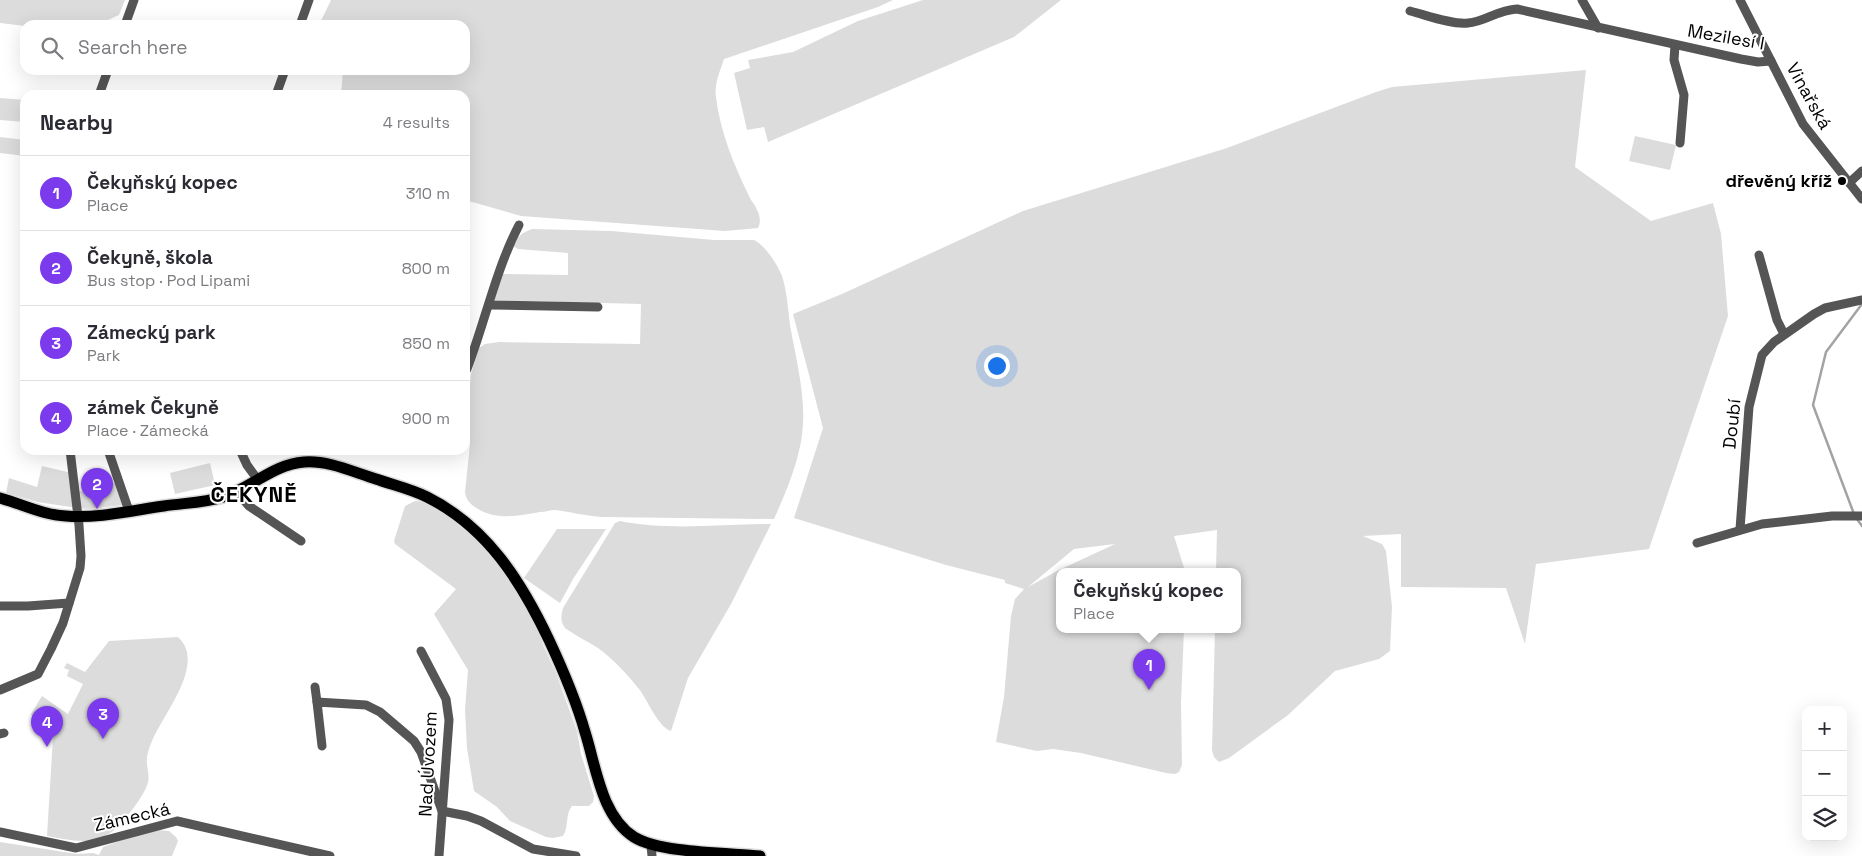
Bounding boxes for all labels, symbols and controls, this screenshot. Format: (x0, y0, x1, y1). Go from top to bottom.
street label: Mezilesí I (1686, 18, 1766, 55)
search box (20, 20, 470, 75)
icon: search (38, 34, 66, 62)
text: Search here (78, 35, 188, 60)
street label: Vinařská (1782, 58, 1837, 133)
text: Nearby (40, 109, 113, 136)
text: 4 results (383, 112, 450, 133)
place label: dřevěný kříž (1726, 169, 1832, 192)
text: Čekyňský kopec (87, 170, 238, 195)
marker: dřevěný kříž (1836, 175, 1848, 187)
text: 1 (52, 183, 60, 204)
text: 310 m (406, 183, 450, 204)
text: Place (87, 195, 129, 216)
text: Čekyně, škola (87, 245, 213, 270)
text: 2 (51, 258, 61, 279)
text: 800 m (402, 258, 450, 279)
text: Bus stop · Pod Lipami (87, 270, 250, 291)
text: Zámecký park (87, 320, 216, 345)
text: 3 (51, 333, 61, 354)
text: 850 m (402, 333, 450, 354)
text: Park (87, 345, 120, 366)
your location (984, 353, 1010, 379)
text: zámek Čekyně (87, 395, 219, 420)
street label: Doubí (1717, 397, 1746, 450)
text: 4 (51, 408, 61, 429)
text: 900 m (402, 408, 450, 429)
text: Place · Zámecká (87, 420, 209, 441)
pin: 2 (81, 468, 113, 509)
district label: ČEKYNĚ (211, 480, 297, 508)
popup (1056, 568, 1241, 633)
text: Čekyňský kopec (1073, 578, 1224, 603)
text: Place (1073, 603, 1115, 624)
pin: 1 (1133, 649, 1165, 690)
pin: 3 (87, 698, 119, 739)
pin: 4 (31, 706, 63, 747)
map controls (1802, 706, 1847, 841)
button: + (1802, 706, 1847, 751)
street label: Nad Úvozem (413, 711, 442, 817)
button: − (1802, 751, 1847, 796)
button: layers (1802, 796, 1847, 841)
street label: Zámecká (92, 797, 172, 836)

